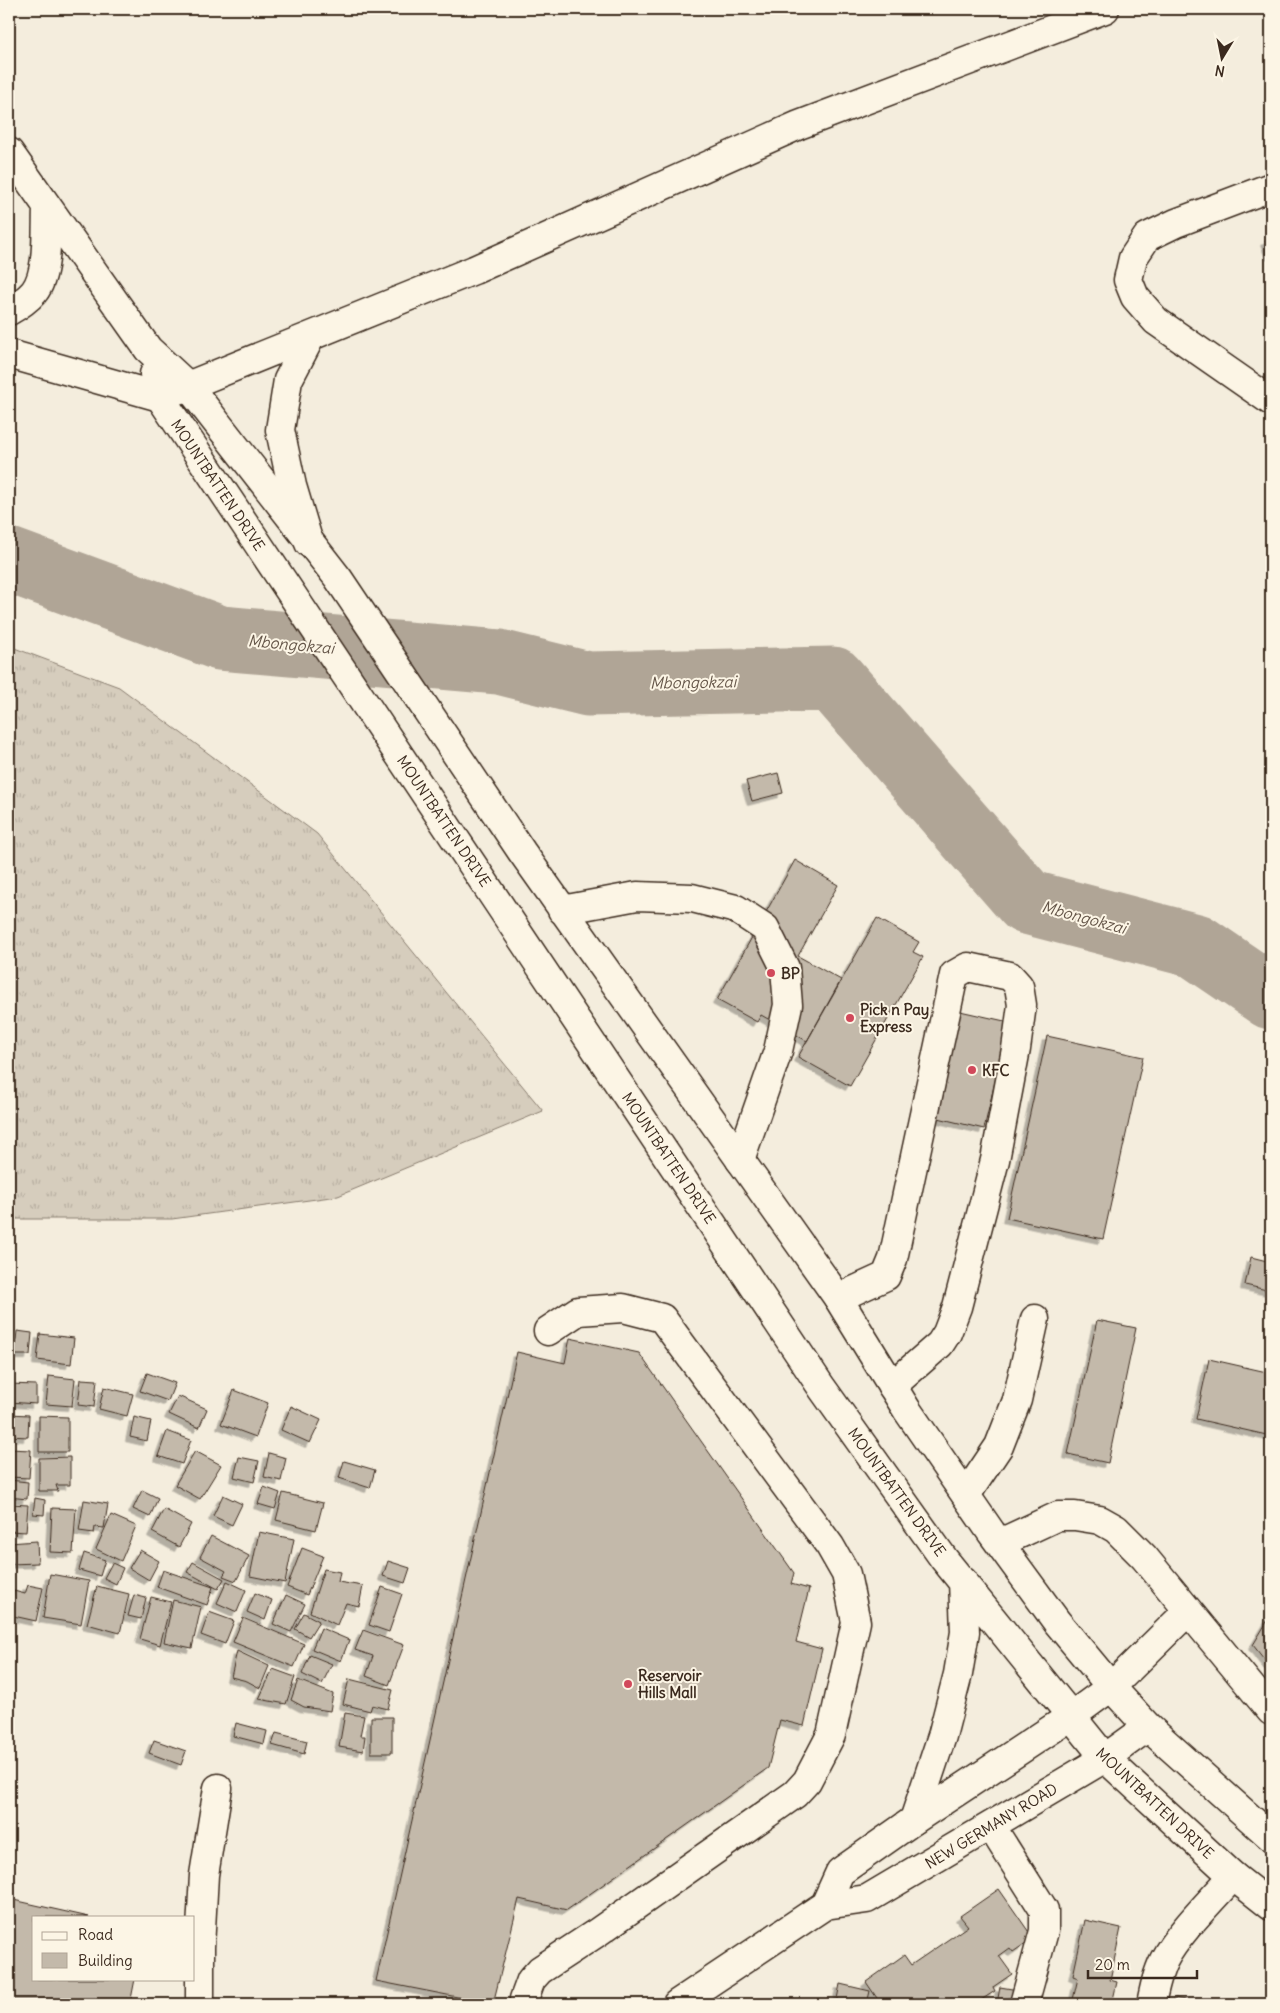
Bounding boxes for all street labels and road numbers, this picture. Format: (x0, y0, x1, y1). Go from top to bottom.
street label: MOUNTBATTEN DRIVE (167, 416, 269, 554)
street label: MOUNTBATTEN DRIVE (393, 752, 495, 890)
street label: MOUNTBATTEN DRIVE (618, 1089, 720, 1227)
street label: MOUNTBATTEN DRIVE (844, 1424, 950, 1560)
street label: MOUNTBATTEN DRIVE (1092, 1743, 1218, 1863)
street label: NEW GERMANY ROAD (921, 1779, 1061, 1873)

